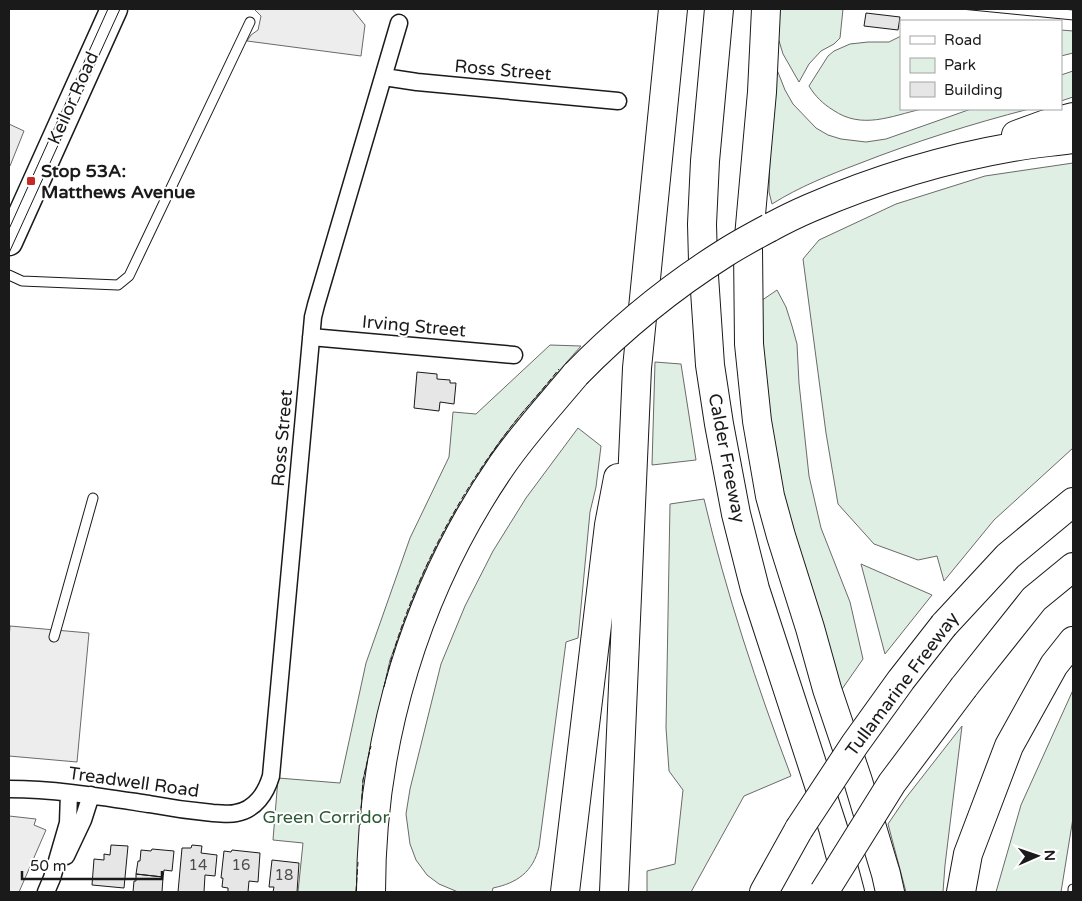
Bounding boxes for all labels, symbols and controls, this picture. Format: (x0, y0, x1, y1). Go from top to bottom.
legend (900, 20, 1062, 110)
text: Road (944, 31, 982, 49)
street label: Keilor Road (43, 48, 103, 148)
street label: Ross Street (454, 55, 552, 85)
text: Park (944, 56, 976, 74)
text: Building (944, 81, 1003, 99)
place label: Stop 53A: Matthews Avenue (41, 160, 195, 203)
marker: Stop 53A: Matthews Avenue (25, 175, 37, 187)
street label: Irving Street (361, 310, 467, 342)
street label: Ross Street (267, 389, 297, 487)
street label: Calder Freeway (704, 391, 750, 525)
street label: Tullamarine Freeway (841, 607, 964, 760)
street label: Treadwell Road (67, 762, 201, 802)
park label: Green Corridor (263, 806, 390, 828)
north arrow (1012, 831, 1062, 881)
scale bar (22, 848, 162, 880)
text: N (1041, 850, 1058, 861)
house number: 14 (189, 856, 207, 874)
house number: 16 (232, 856, 250, 874)
text: 50 m (30, 857, 67, 875)
house number: 18 (275, 866, 293, 884)

